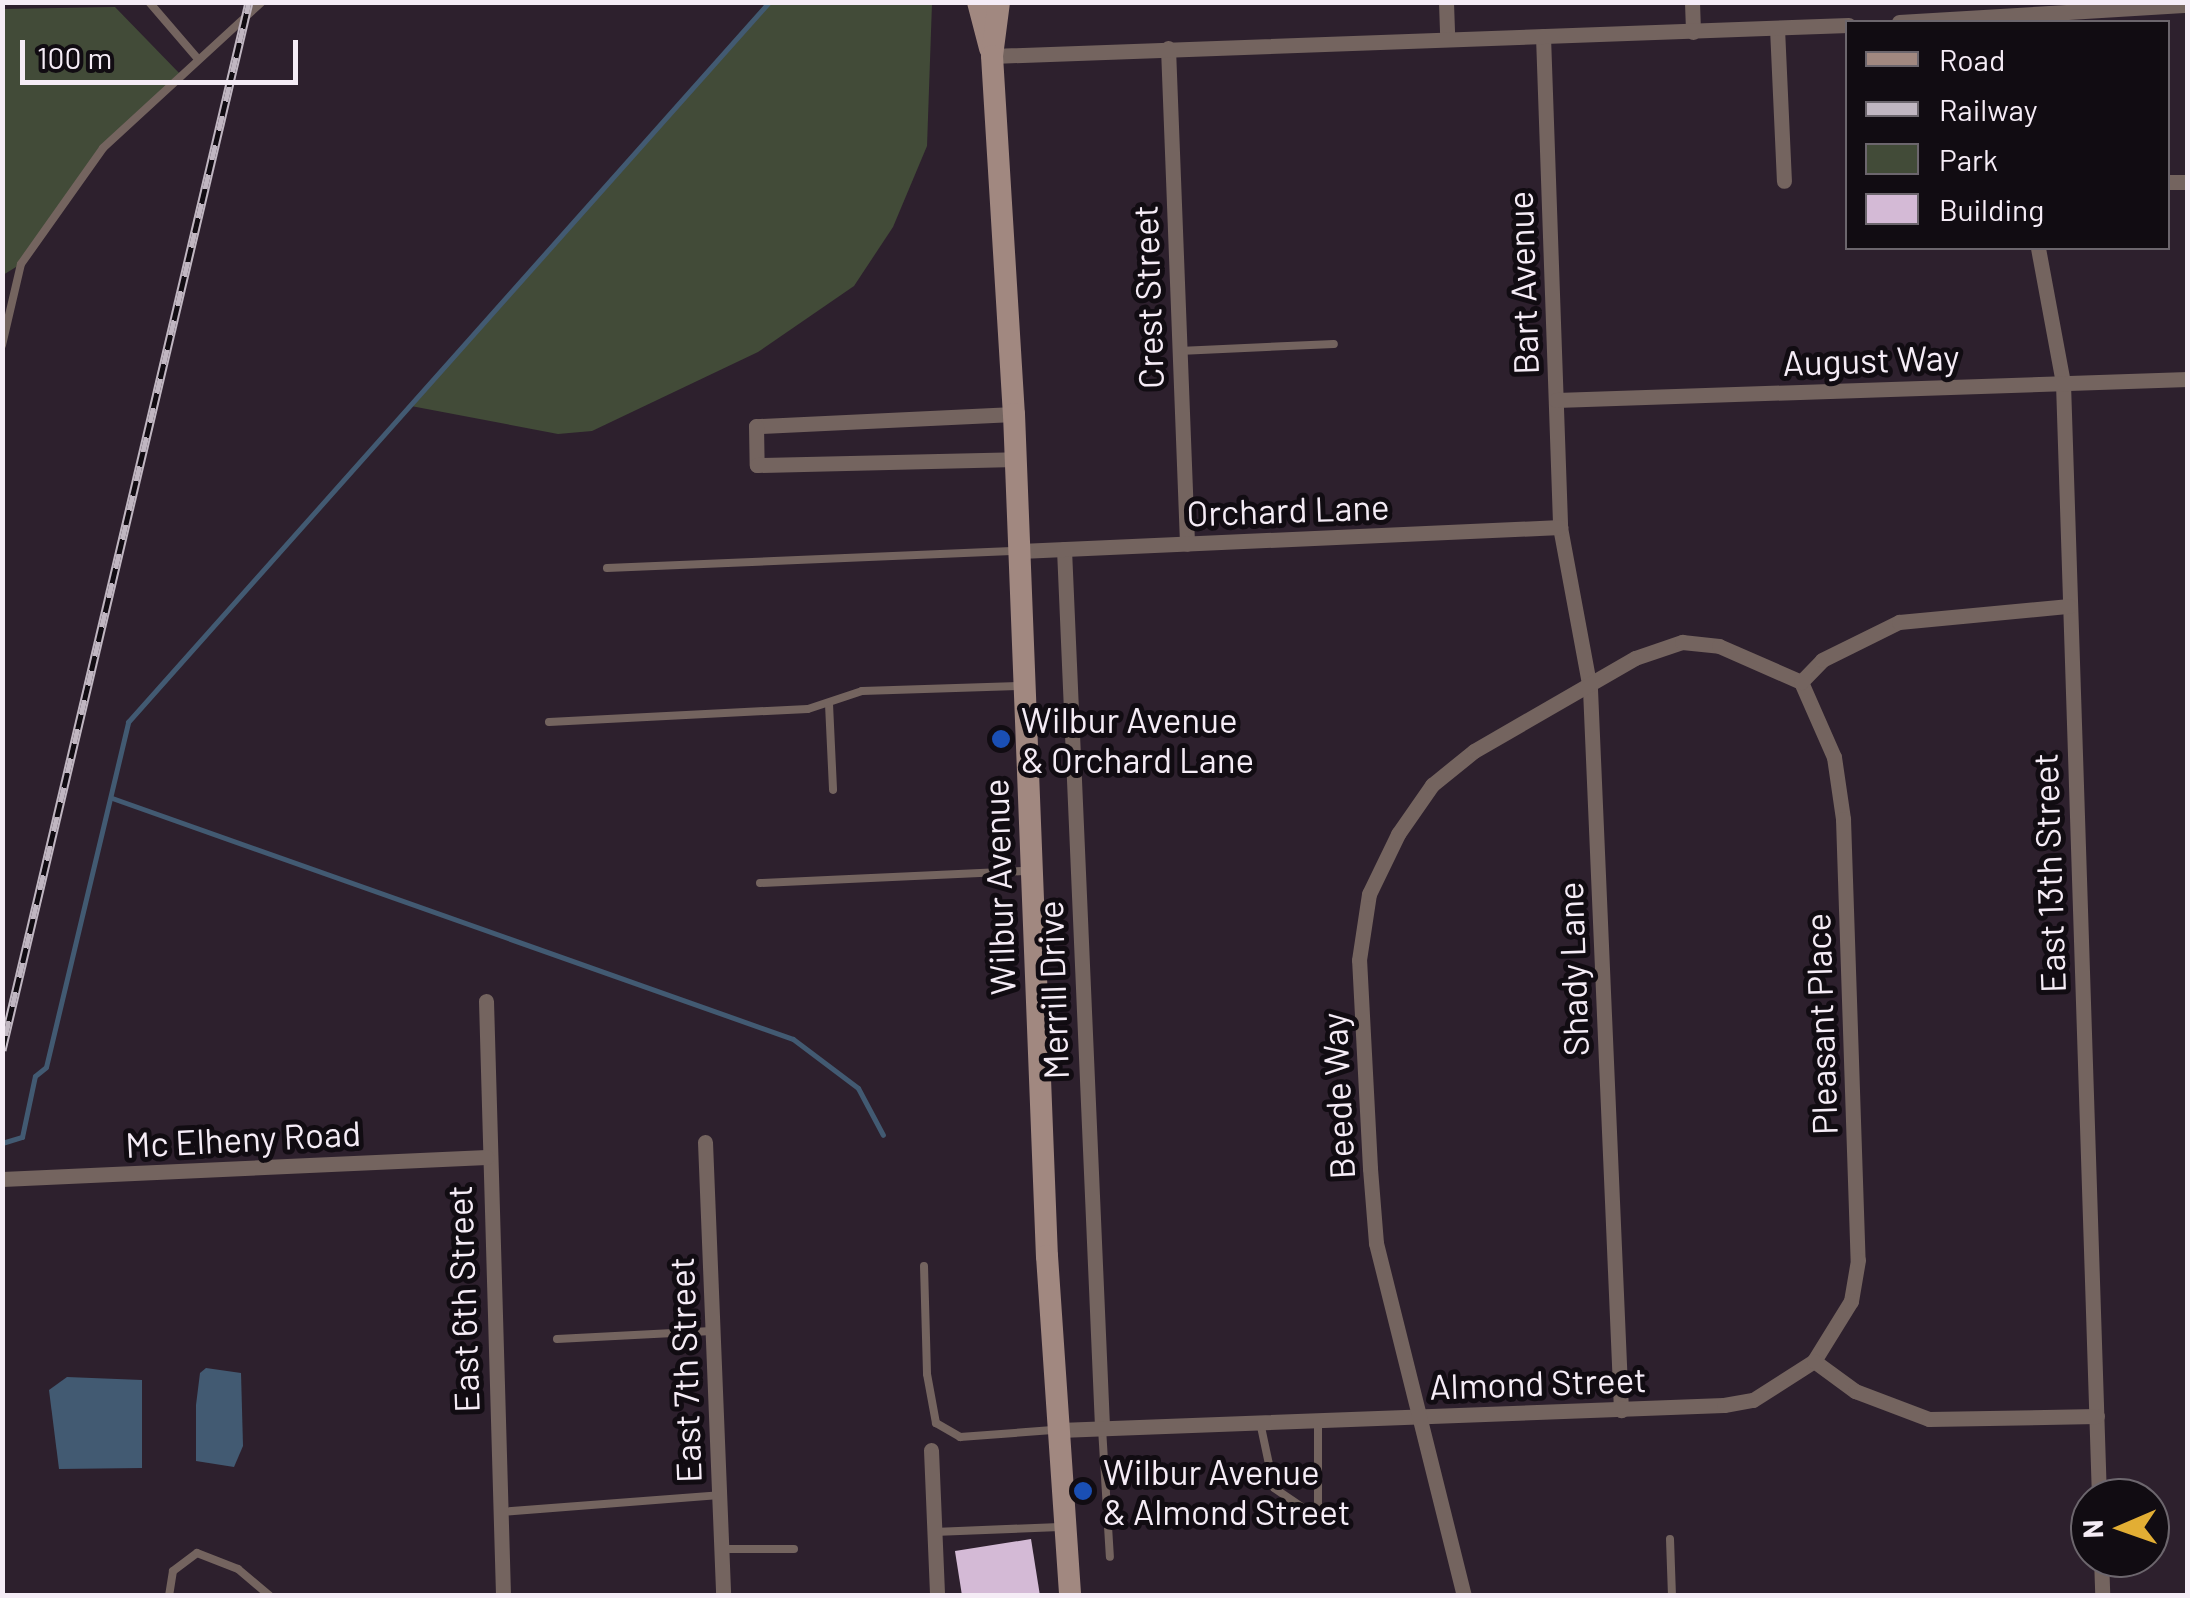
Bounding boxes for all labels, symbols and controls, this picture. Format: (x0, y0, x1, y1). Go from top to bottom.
scale bar (25, 20, 302, 82)
legend (1845, 20, 2170, 250)
text: 100 m (37, 39, 112, 75)
text: Road (1939, 41, 2005, 77)
text: Railway (1939, 91, 2038, 127)
text: Park (1939, 141, 1998, 177)
street label: Bart Avenue (1498, 190, 1546, 376)
text: Building (1939, 191, 2044, 227)
street label: Crest Street (1123, 204, 1171, 390)
street label: August Way (1782, 335, 1960, 383)
street label: Orchard Lane (1186, 484, 1390, 534)
place label: Wilbur Avenue & Orchard Lane (1021, 698, 1254, 780)
marker: Wilbur Avenue & Orchard Lane (990, 728, 1012, 750)
street label: East 13th Street (2023, 752, 2073, 994)
street label: Wilbur Avenue (973, 778, 1023, 996)
street label: Shady Lane (1548, 881, 1596, 1057)
street label: Merrill Drive (1028, 900, 1076, 1080)
street label: Pleasant Place (1795, 912, 1845, 1136)
street label: Beede Way (1312, 1012, 1362, 1180)
street label: Mc Elheny Road (124, 1111, 362, 1165)
street label: East 6th Street (437, 1184, 487, 1414)
street label: East 7th Street (659, 1256, 709, 1484)
street label: Almond Street (1429, 1357, 1647, 1407)
place label: Wilbur Avenue & Almond Street (1103, 1450, 1350, 1532)
north arrow (2070, 1478, 2170, 1578)
marker: Wilbur Avenue & Almond Street (1072, 1480, 1094, 1502)
text: N (2075, 1519, 2109, 1539)

